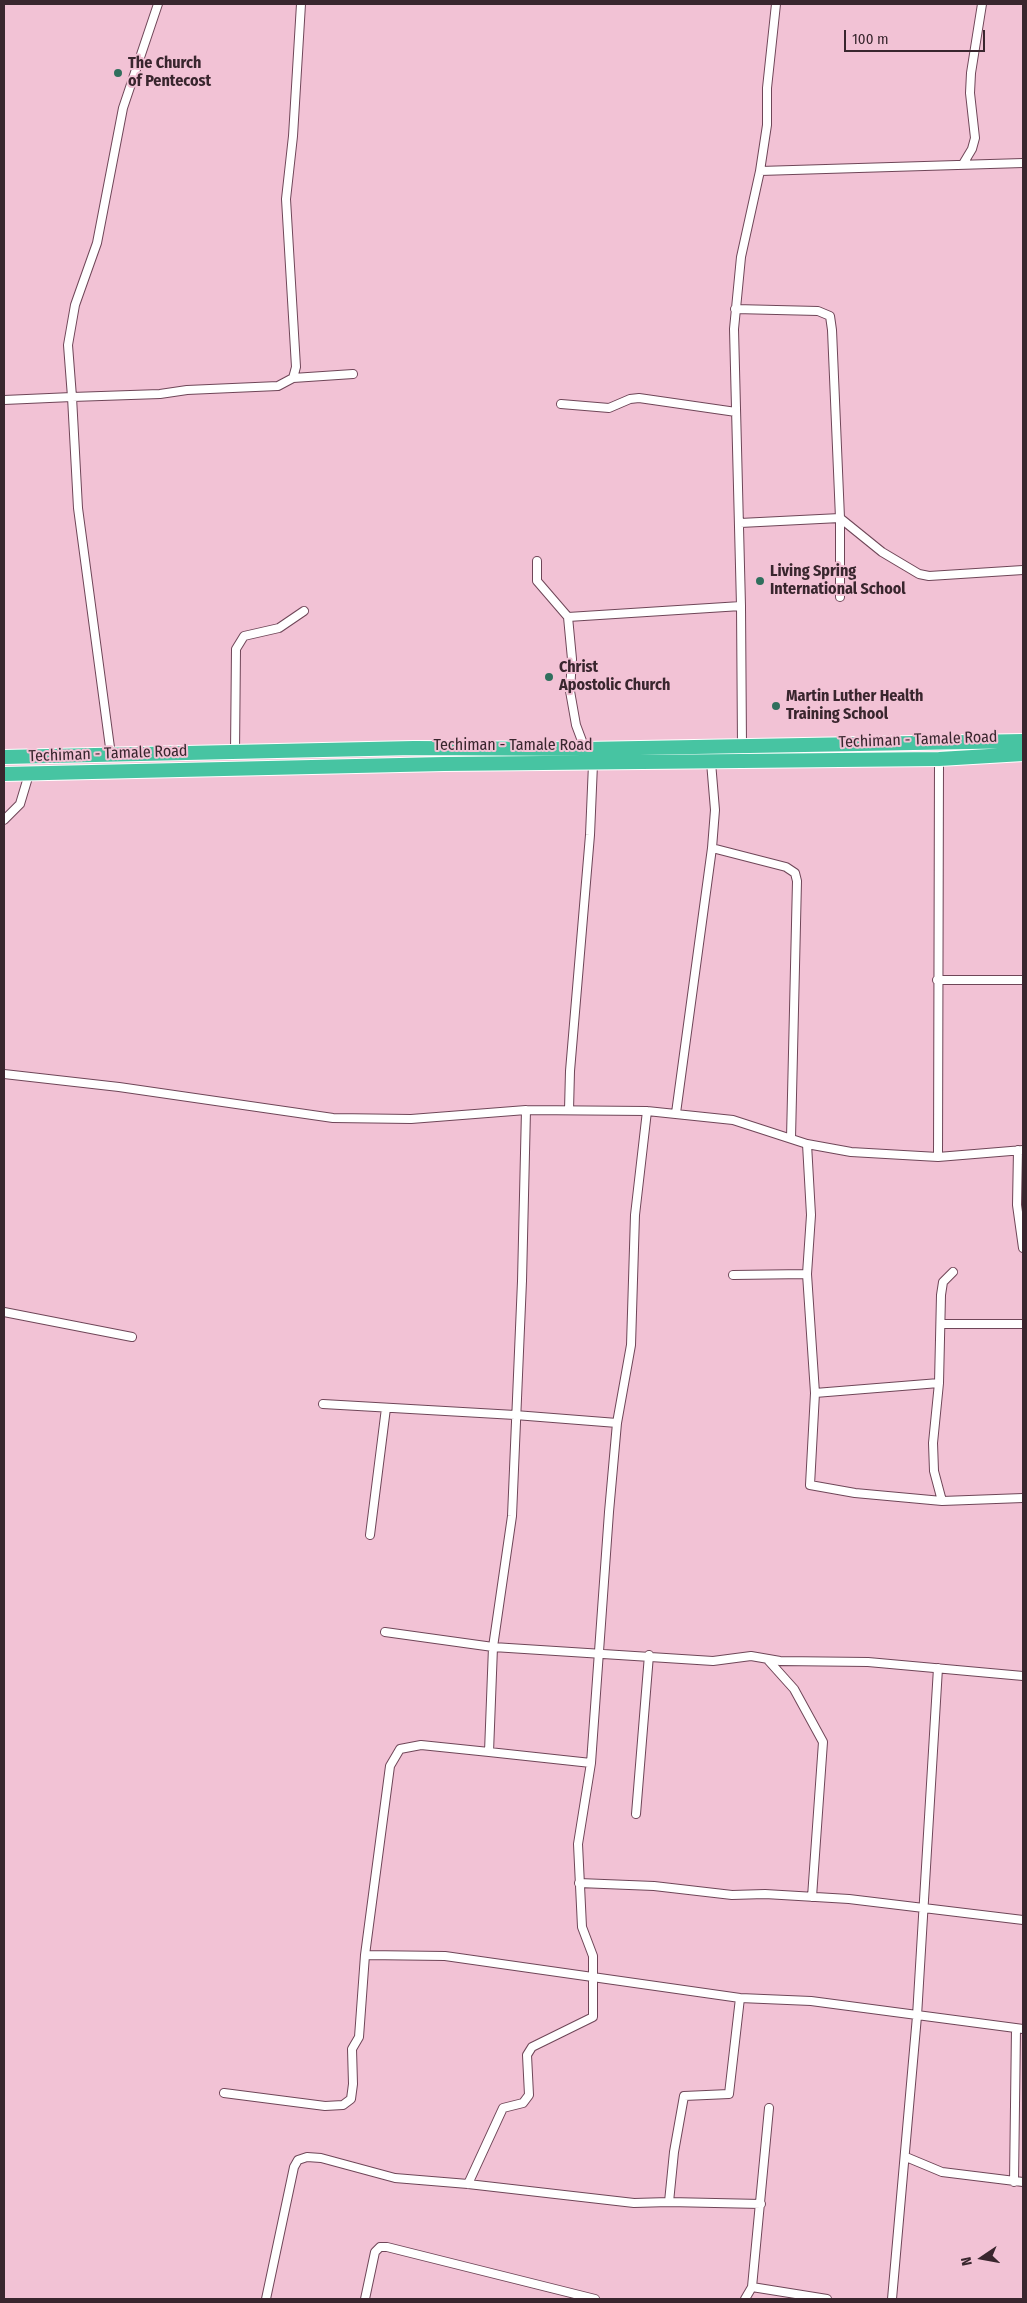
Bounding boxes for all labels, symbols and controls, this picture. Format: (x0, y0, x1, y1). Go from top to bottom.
scale bar (847, 20, 988, 52)
text: 100 m (852, 30, 889, 48)
place label: The Church of Pentecost (128, 54, 211, 92)
marker: The Church of Pentecost (112, 67, 124, 79)
place label: Living Spring International School (770, 562, 906, 600)
marker: Living Spring International School (754, 575, 766, 587)
place label: Christ Apostolic Church (559, 658, 670, 696)
marker: Christ Apostolic Church (543, 671, 555, 683)
place label: Martin Luther Health Training School (786, 687, 923, 725)
marker: Martin Luther Health Training School (770, 700, 782, 712)
street label: Techiman - Tamale Road (838, 728, 998, 752)
street label: Techiman - Tamale Road (433, 736, 593, 756)
street label: Techiman - Tamale Road (28, 742, 188, 766)
north arrow (957, 2233, 1007, 2283)
text: N (958, 2255, 976, 2267)

